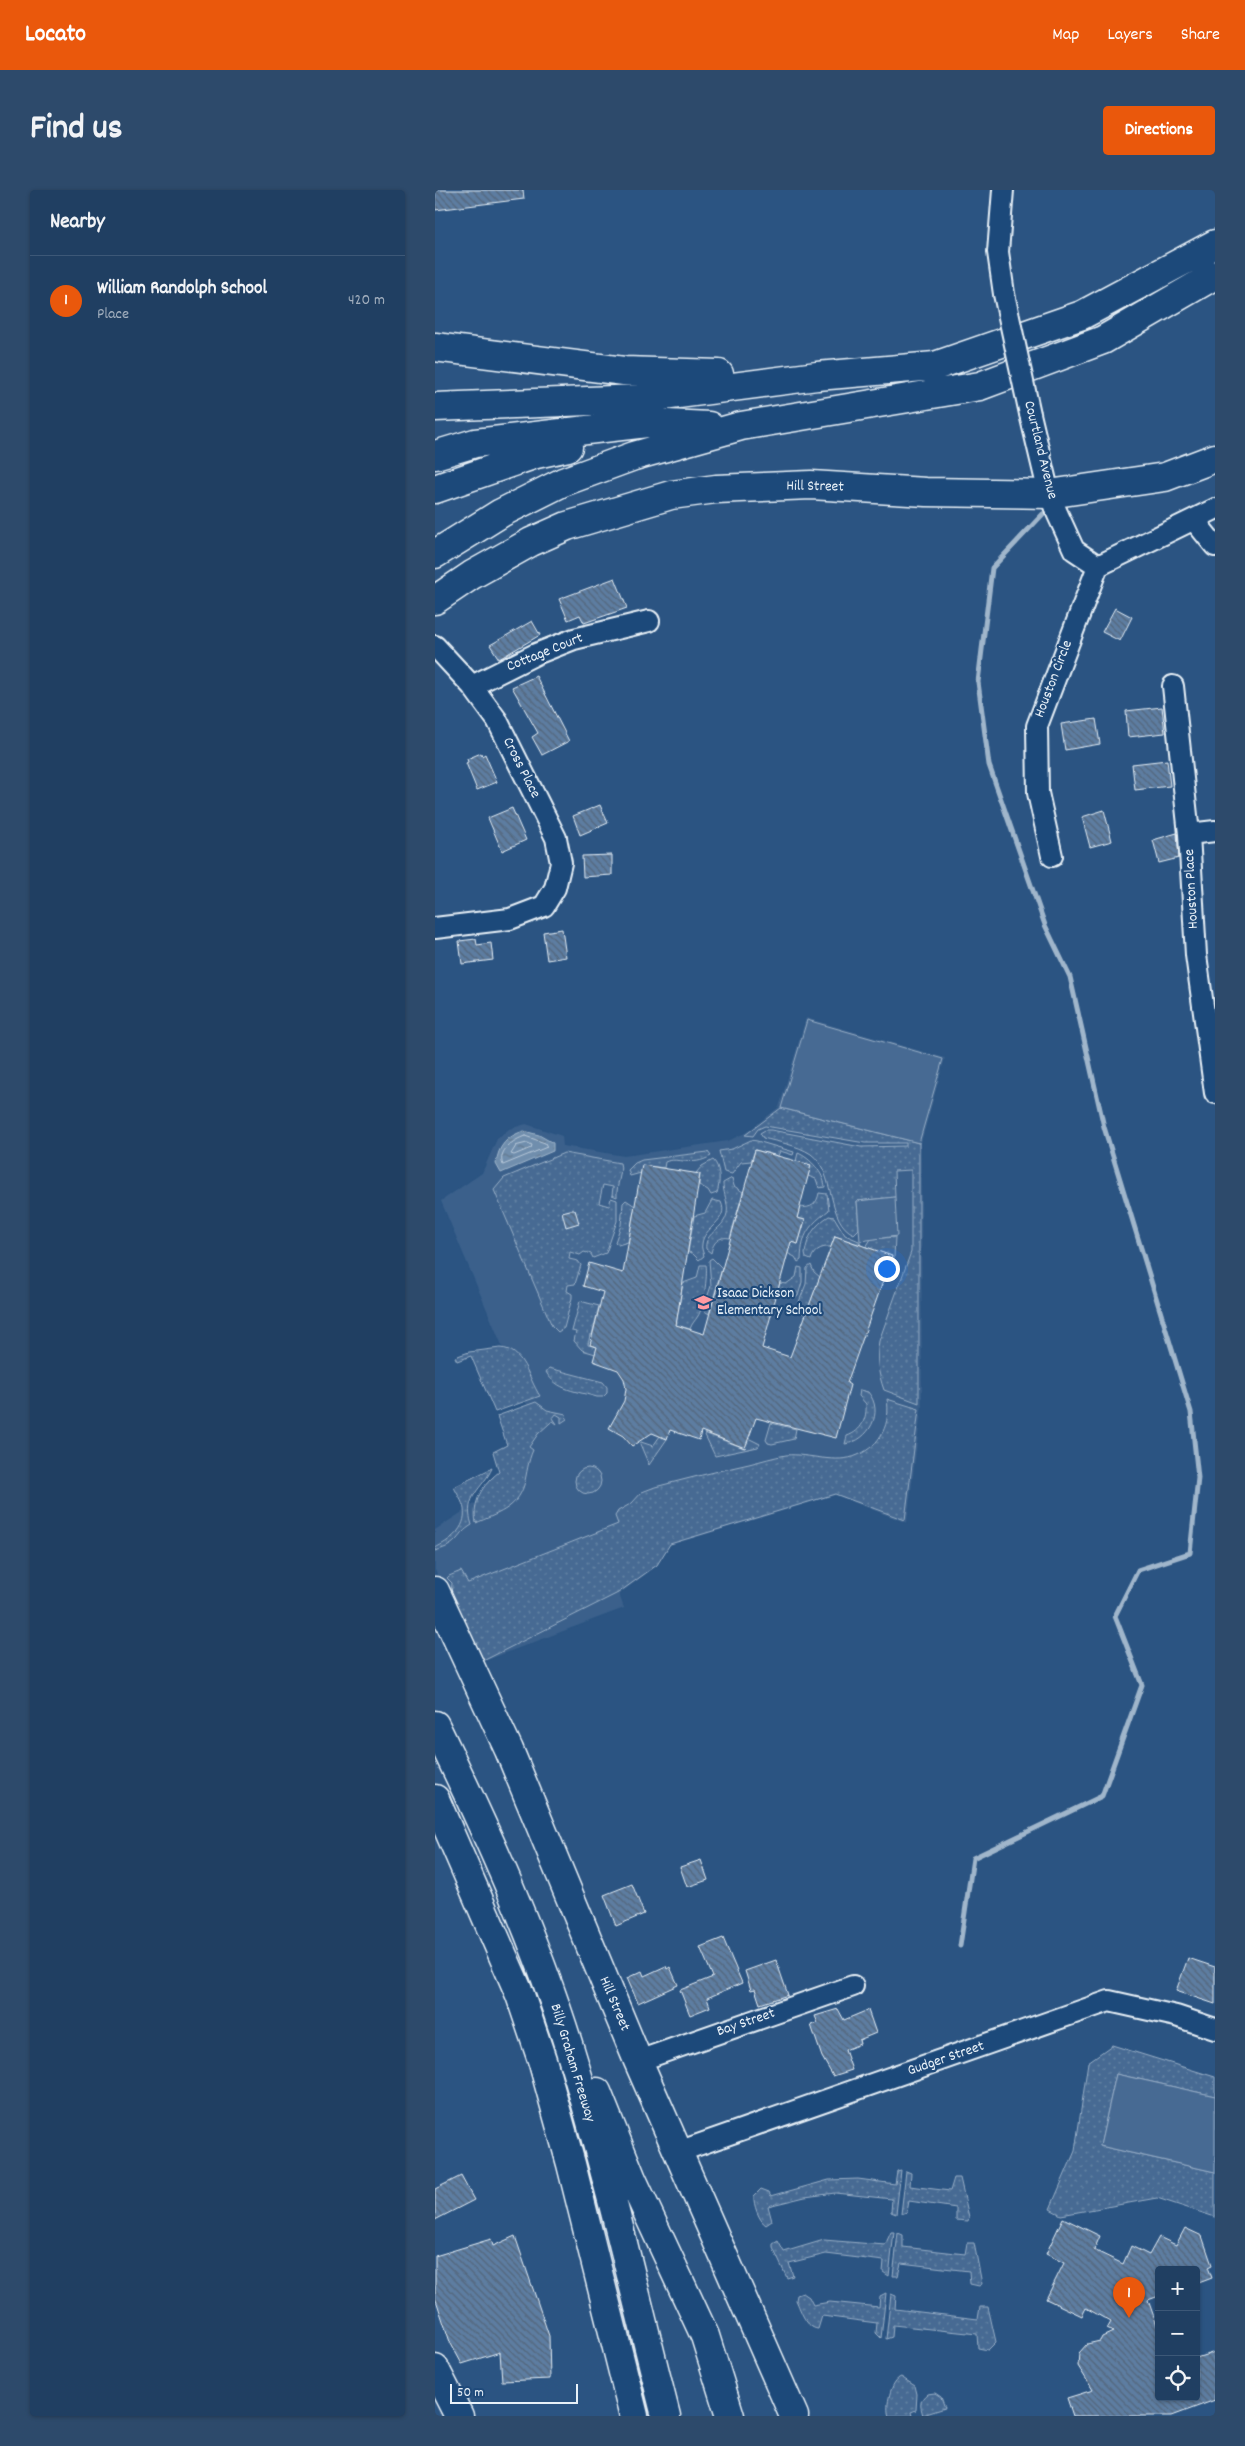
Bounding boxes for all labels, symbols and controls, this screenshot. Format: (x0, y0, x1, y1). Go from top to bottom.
text: Locato (25, 18, 86, 52)
text: Map (1052, 23, 1079, 48)
text: Layers (1107, 23, 1153, 48)
text: Share (1181, 23, 1220, 48)
text: Find us (30, 105, 122, 155)
button: Directions (1103, 106, 1215, 155)
text: Nearby (50, 208, 105, 238)
text: William Randolph School (97, 276, 267, 303)
text: 1 (64, 289, 68, 312)
text: 420 m (348, 289, 385, 312)
text: Place (97, 303, 129, 326)
street label: Courtland Avenue (1017, 398, 1063, 502)
street label: Hill Street (786, 476, 844, 499)
street label: Cottage Court (504, 628, 587, 678)
street label: Houston Circle (1029, 637, 1079, 721)
street label: Cross Place (496, 734, 546, 803)
street label: Houston Place (1179, 848, 1205, 929)
your location (874, 1256, 900, 1282)
place label: Isaac Dickson Elementary School (717, 1283, 822, 1322)
school or university icon: Isaac Dickson Elementary School (693, 1293, 713, 1313)
street label: Hill Street (593, 1973, 636, 2035)
street label: Billy Graham Freeway (544, 2001, 601, 2126)
street label: Bay Street (714, 2003, 778, 2043)
street label: Gudger Street (905, 2035, 988, 2082)
map controls (1155, 2266, 1200, 2401)
button: + (1155, 2266, 1200, 2311)
pin: 1 (1113, 2277, 1145, 2318)
button: − (1155, 2311, 1200, 2356)
button: locate (1155, 2356, 1200, 2401)
scale bar (450, 2381, 577, 2404)
text: 50 m (457, 2383, 484, 2403)

